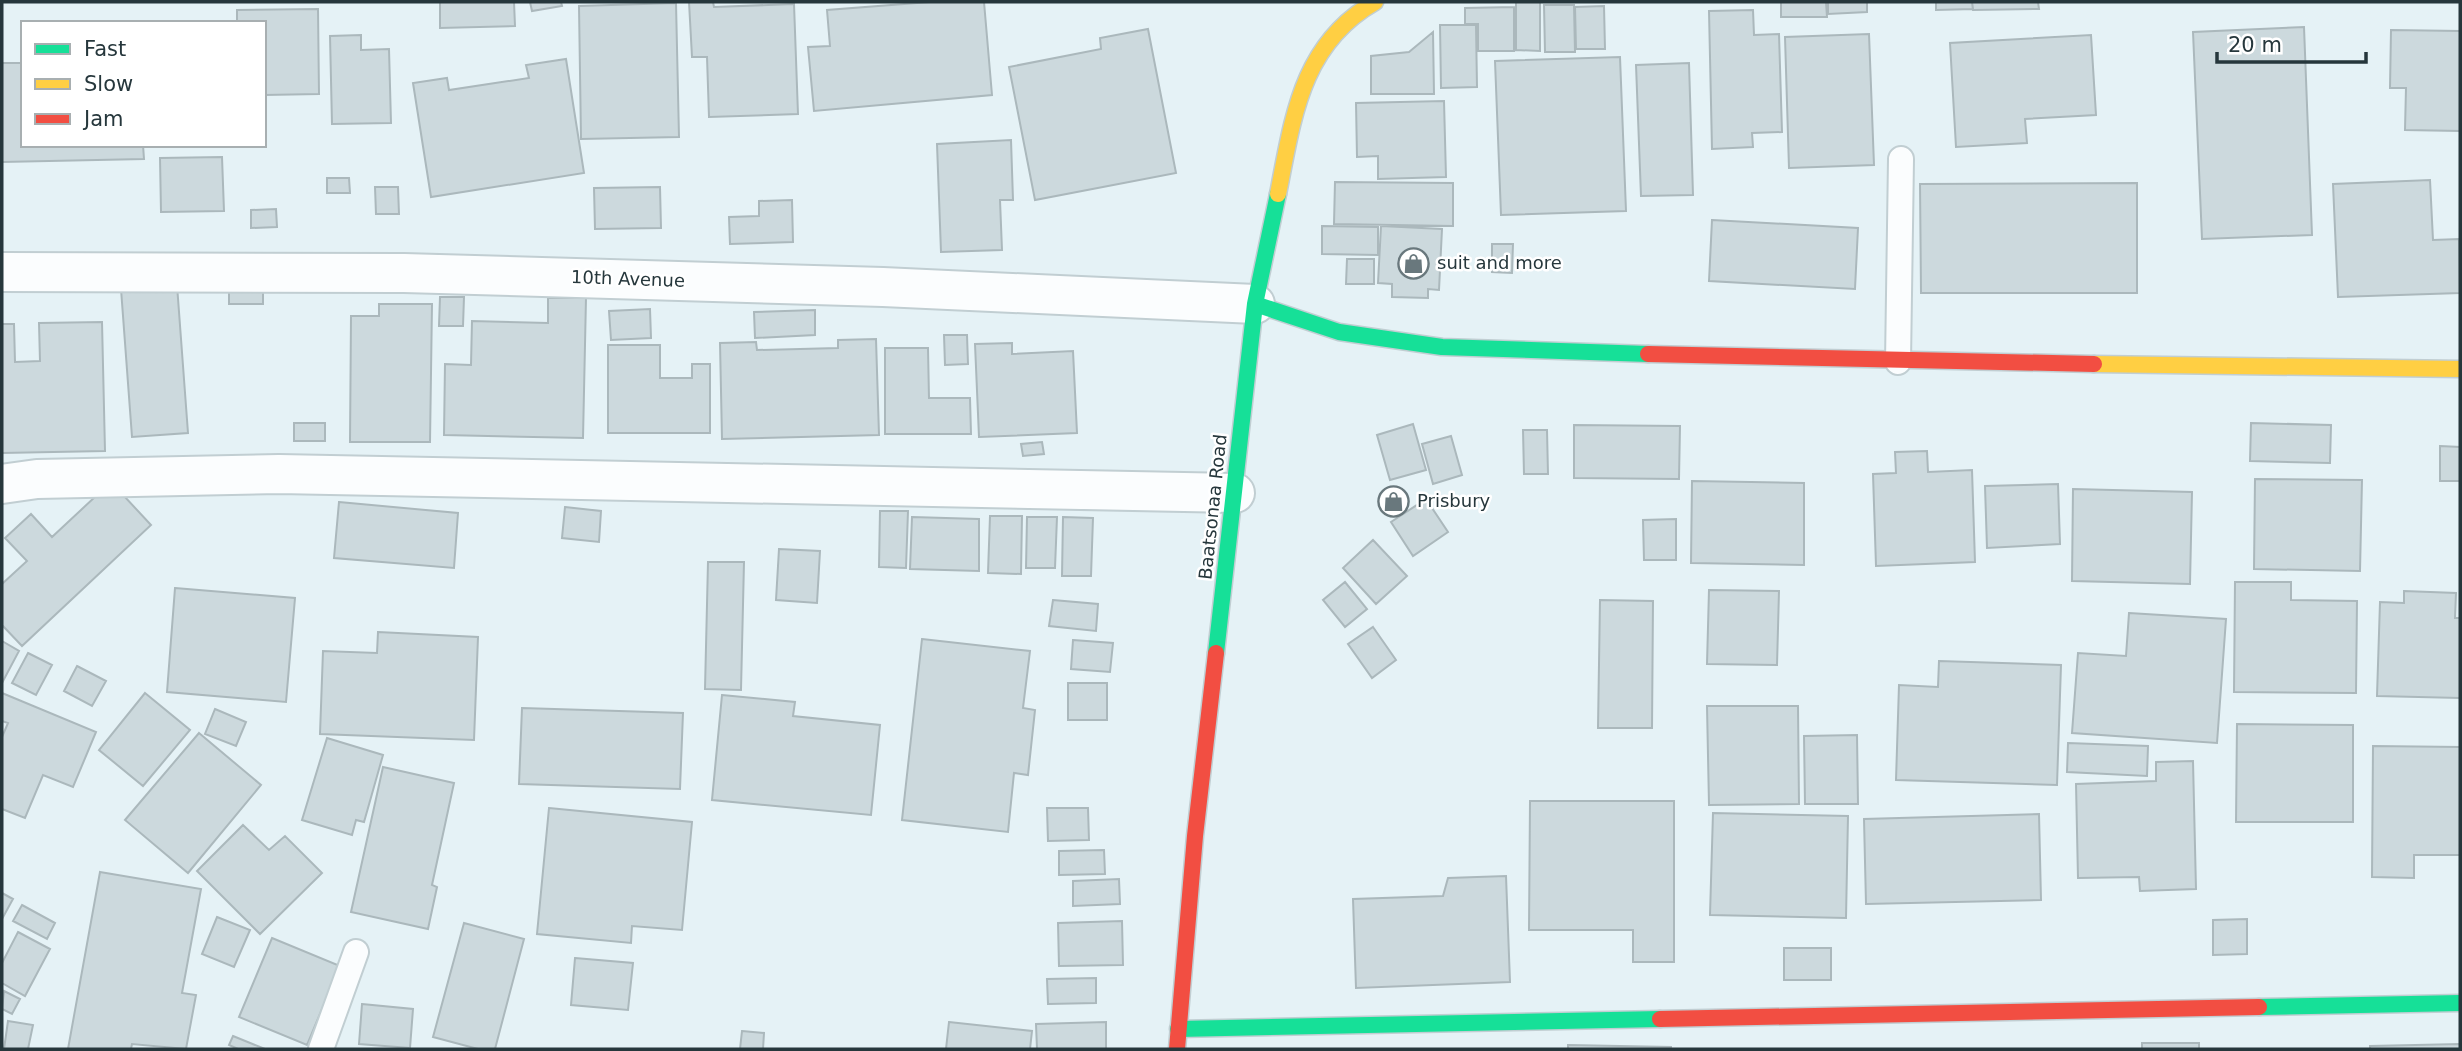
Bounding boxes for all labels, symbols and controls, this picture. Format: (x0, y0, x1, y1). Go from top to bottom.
legend (21, 21, 266, 147)
scale bar (2217, 21, 2366, 65)
text: 20 m (2228, 33, 2282, 57)
text: Fast (84, 37, 126, 61)
text: Slow (84, 72, 133, 96)
text: Jam (82, 107, 124, 131)
shop icon: suit and more (1397, 246, 1431, 280)
place label: suit and more (1437, 252, 1562, 273)
street label: 10th Avenue (571, 266, 685, 291)
street label: Baatsonaa Road (1194, 433, 1231, 581)
shop icon: Prisbury (1377, 484, 1411, 518)
place label: Prisbury (1417, 490, 1491, 511)

